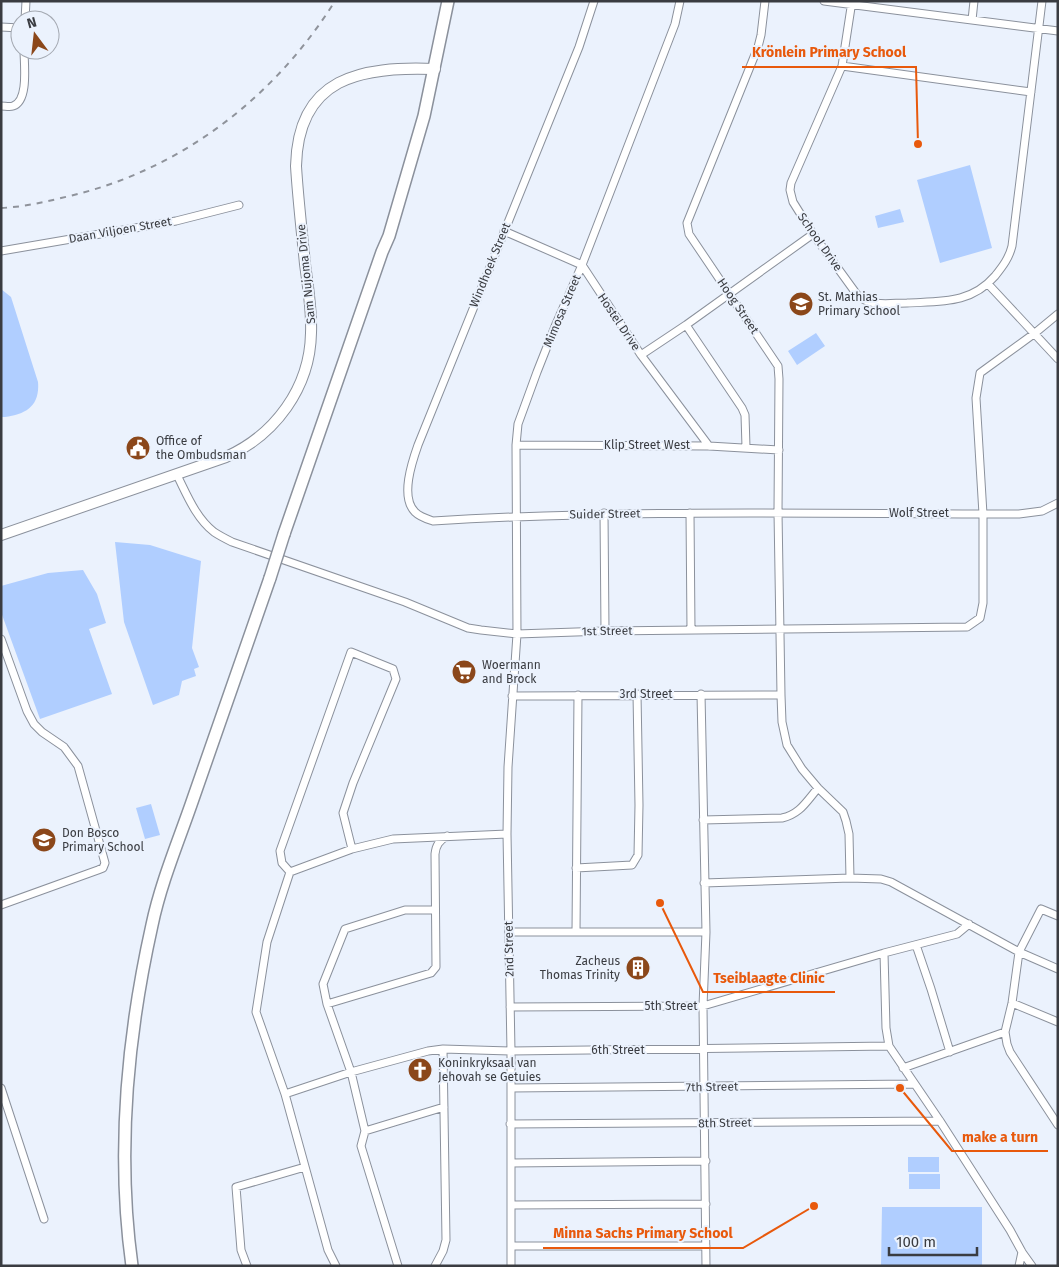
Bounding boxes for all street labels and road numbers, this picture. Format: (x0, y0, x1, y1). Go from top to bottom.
street label: School Drive (795, 210, 845, 274)
street label: Daan Viljoen Street (68, 214, 173, 246)
street label: Windhoek Street (467, 220, 514, 309)
street label: Sam Nujoma Drive (294, 223, 318, 325)
street label: Mimosa Street (540, 272, 584, 350)
street label: Hoog Street (714, 275, 762, 337)
street label: Hostel Drive (595, 291, 643, 353)
street label: Klip Street West (604, 438, 691, 452)
street label: Suider Street (569, 506, 641, 522)
street label: Wolf Street (889, 506, 950, 520)
street label: 1st Street (581, 624, 633, 638)
street label: 3rd Street (619, 687, 673, 701)
street label: 2nd Street (502, 920, 516, 977)
street label: 5th Street (644, 999, 698, 1013)
street label: 6th Street (591, 1043, 645, 1057)
street label: 7th Street (686, 1080, 739, 1094)
street label: 8th Street (698, 1116, 753, 1130)

